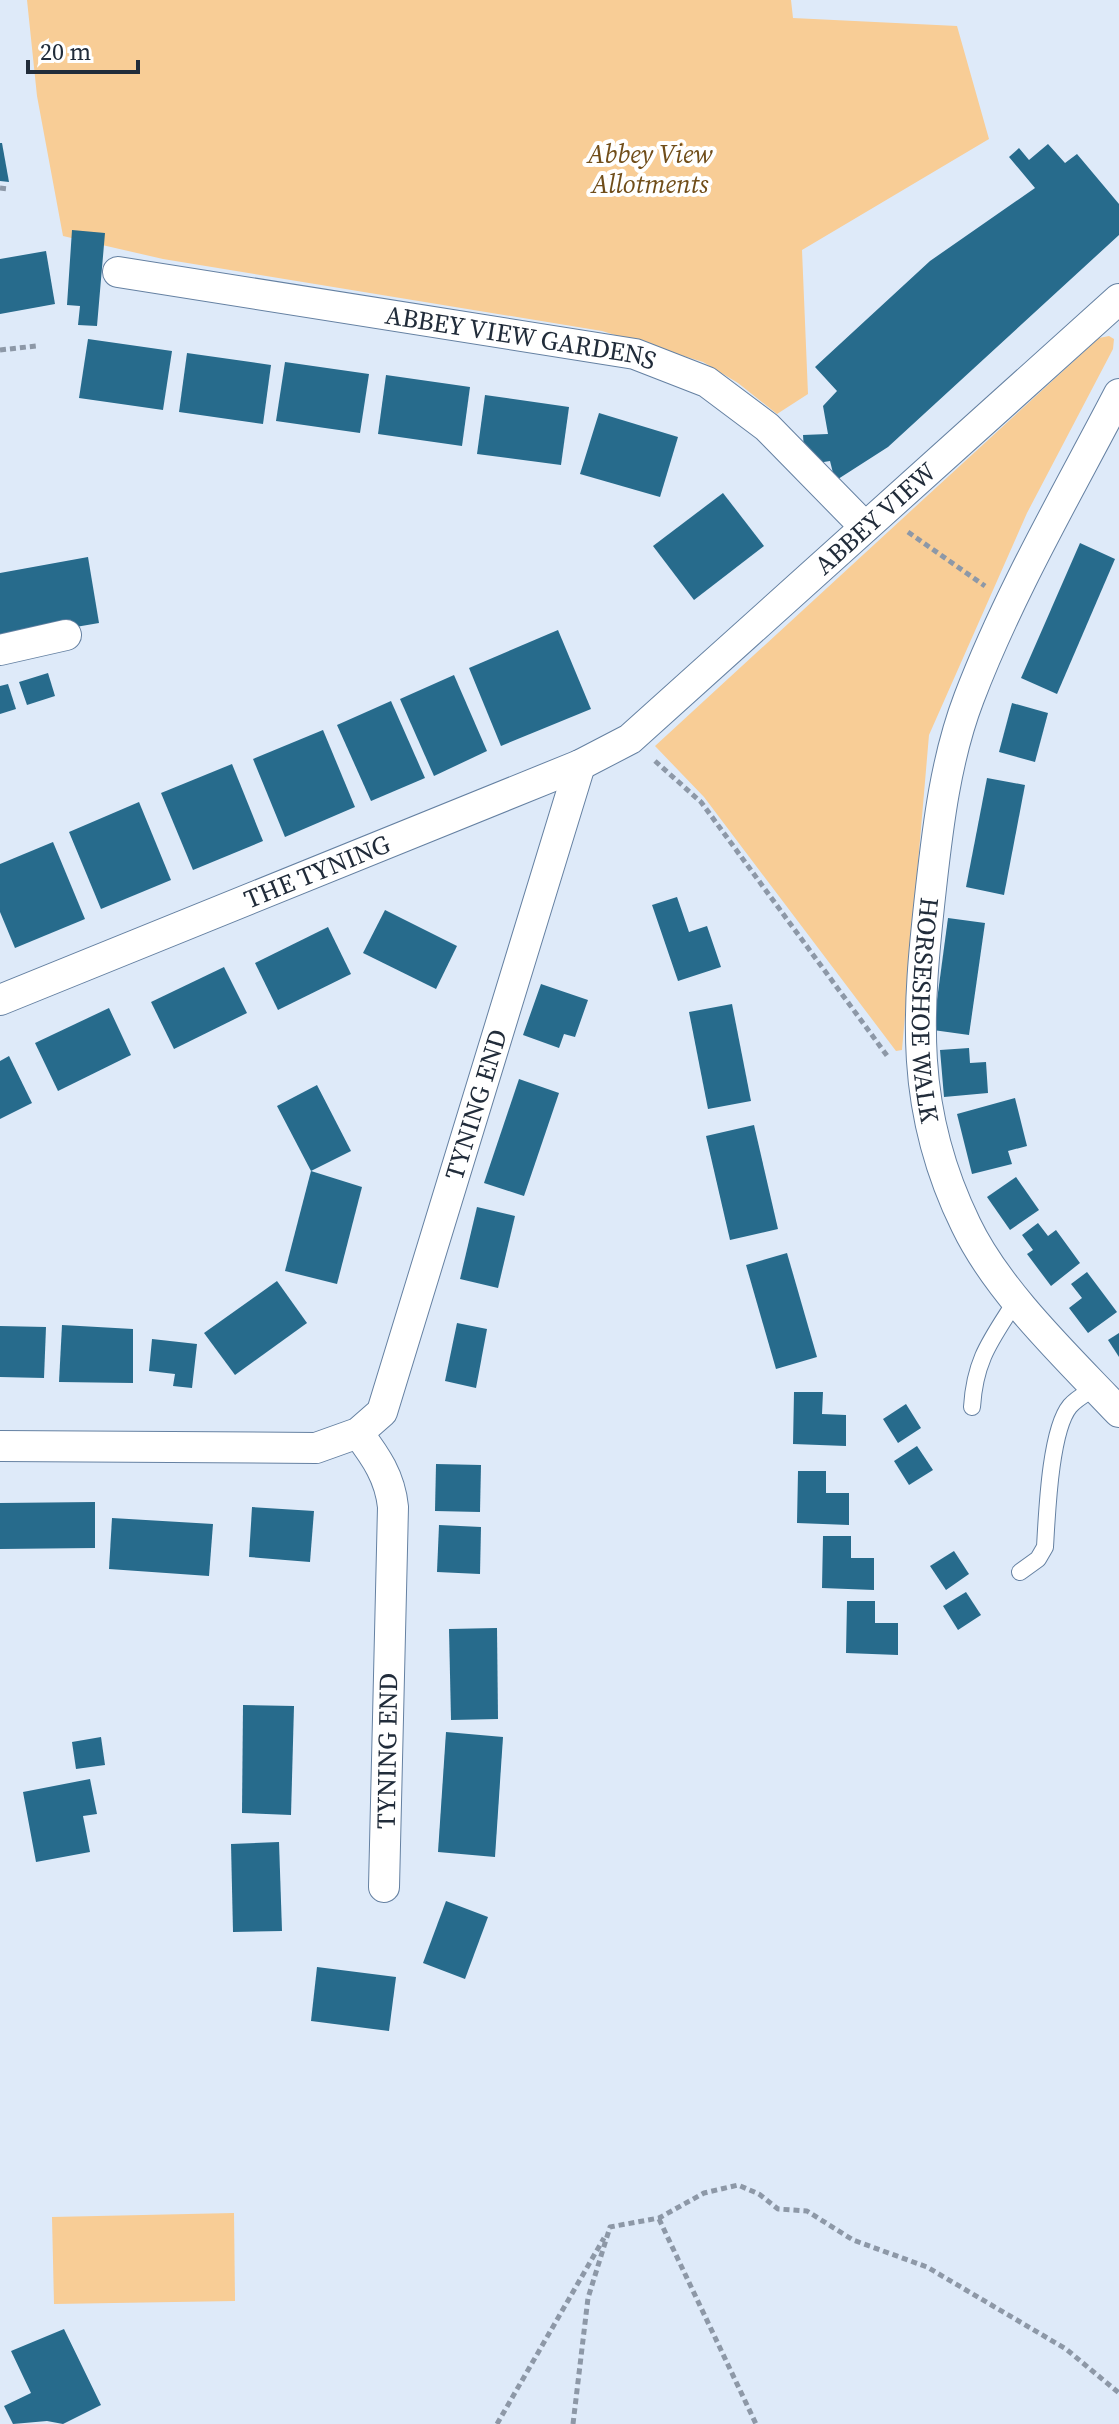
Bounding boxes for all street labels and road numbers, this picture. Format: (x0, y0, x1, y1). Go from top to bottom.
street label: ABBEY VIEW GARDENS (383, 297, 662, 379)
street label: ABBEY VIEW (807, 454, 944, 583)
street label: THE TYNING (239, 826, 396, 917)
street label: HORSESHOE WALK (903, 895, 948, 1127)
street label: TYNING END (436, 1025, 516, 1184)
street label: TYNING END (368, 1673, 406, 1829)

